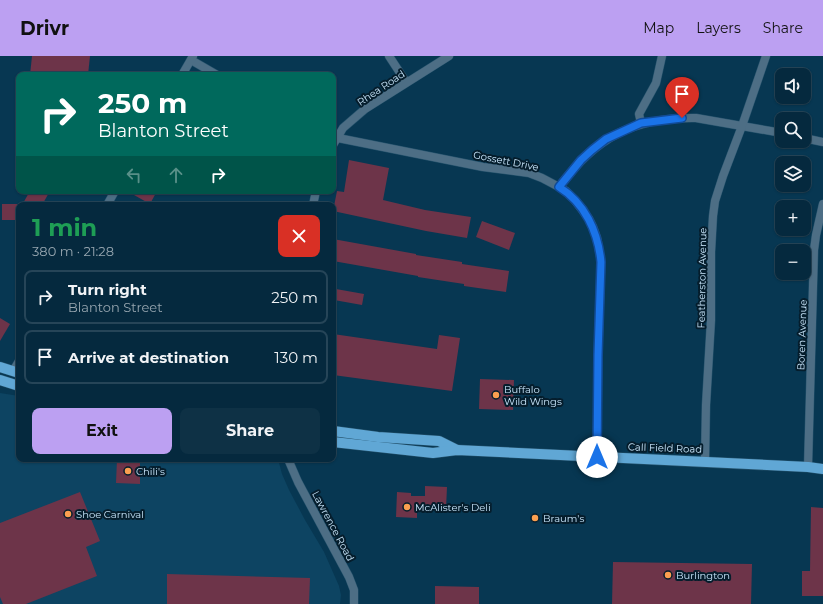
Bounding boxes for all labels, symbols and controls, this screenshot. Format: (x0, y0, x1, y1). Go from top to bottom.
text: Drivr (20, 17, 69, 40)
text: Map (643, 19, 674, 37)
text: Layers (696, 19, 741, 37)
text: Share (763, 19, 803, 37)
street label: Rhea Road (355, 67, 407, 109)
map controls (775, 68, 811, 280)
button: sound (775, 68, 811, 104)
pin (665, 77, 699, 118)
icon: arrive (671, 83, 693, 105)
text: 250 m (98, 86, 188, 120)
icon: right (32, 88, 84, 140)
button: search (775, 112, 811, 148)
text: Blanton Street (98, 120, 229, 142)
street label: Gossett Drive (472, 148, 540, 174)
button: layers (775, 156, 811, 192)
icon: left (123, 164, 145, 186)
icon: ahead (165, 164, 187, 186)
icon: right (207, 164, 229, 186)
button: + (775, 200, 811, 236)
text: 1 min (32, 213, 97, 242)
button: close (278, 215, 320, 257)
street label: Featherston Avenue (695, 227, 709, 329)
text: 380 m · 21:28 (32, 243, 114, 259)
button: − (775, 244, 811, 280)
text: Turn right (68, 280, 147, 299)
icon: right (34, 286, 56, 308)
text: 250 m (271, 288, 318, 307)
text: Blanton Street (68, 299, 162, 315)
street label: Boren Avenue (794, 299, 810, 371)
icon: arrive (34, 346, 56, 368)
text: Arrive at destination (68, 348, 229, 367)
text: 130 m (274, 348, 318, 367)
place label: Buffalo Wild Wings (504, 383, 562, 408)
marker: Buffalo Wild Wings (491, 390, 501, 400)
button: Exit (32, 408, 172, 454)
button: Share (180, 408, 320, 454)
position arrow (576, 436, 618, 478)
street label: Call Field Road (628, 440, 702, 456)
place label: Chili's (136, 465, 165, 478)
marker: Chili's (123, 466, 133, 476)
street label: Lawrence Road (309, 489, 357, 563)
place label: McAlister's Deli (415, 501, 491, 514)
marker: McAlister's Deli (402, 502, 412, 512)
place label: Shoe Carnival (76, 508, 144, 521)
marker: Shoe Carnival (63, 509, 73, 519)
place label: Braum's (543, 512, 584, 525)
marker: Braum's (530, 513, 540, 523)
place label: Burlington (676, 569, 730, 582)
marker: Burlington (663, 570, 673, 580)

